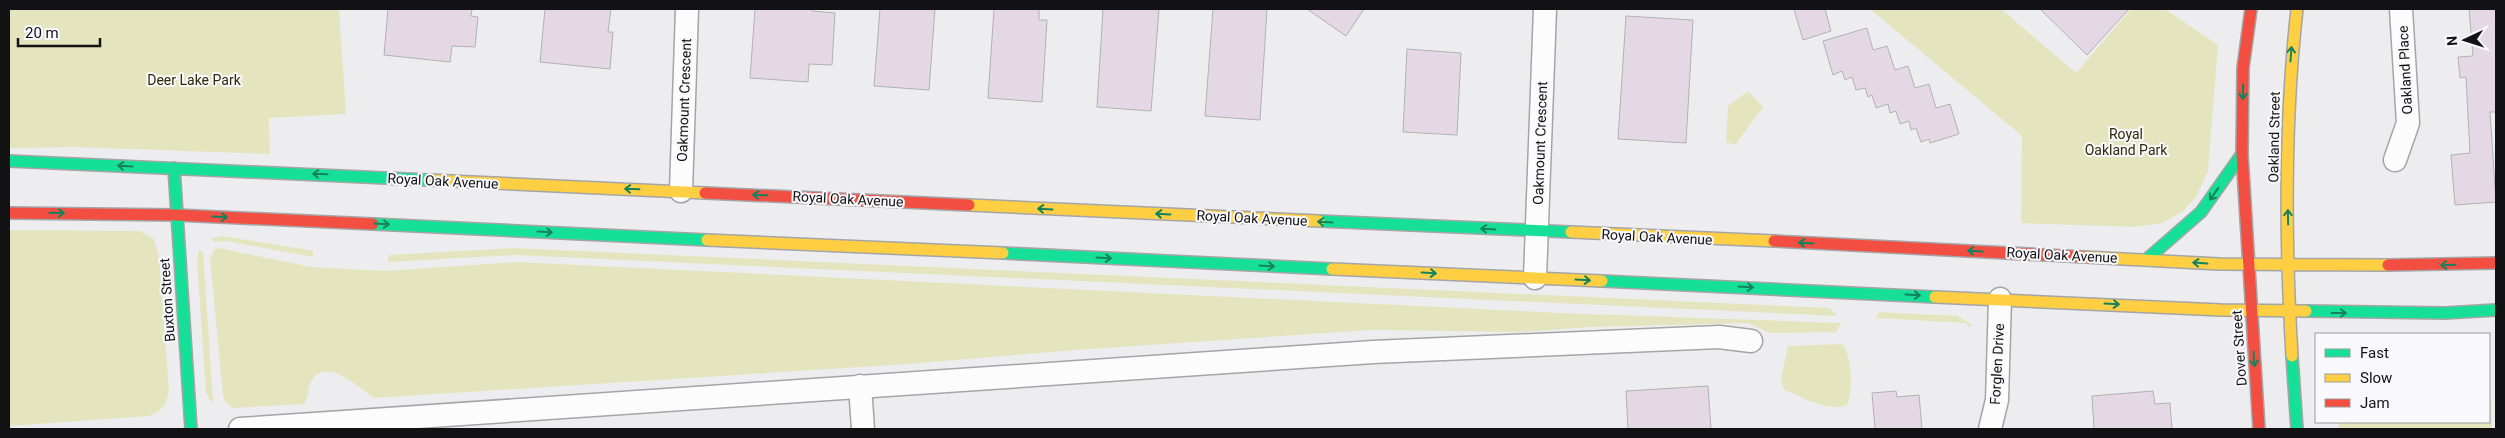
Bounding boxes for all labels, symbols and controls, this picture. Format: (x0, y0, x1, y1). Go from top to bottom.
scale bar (18, 15, 100, 47)
north arrow (2440, 15, 2490, 65)
text: 20 m (25, 24, 59, 42)
street label: Oakland Place (2395, 25, 2415, 115)
text: N (2444, 35, 2460, 46)
street label: Oakmount Crescent (674, 38, 694, 162)
one-way arrow (2287, 46, 2296, 62)
park label: Deer Lake Park (147, 72, 242, 88)
street label: Oakmount Crescent (1530, 81, 1550, 205)
one-way arrow (2238, 84, 2248, 100)
street label: Oakland Street (2265, 91, 2283, 183)
park label: Royal Oakland Park (2085, 126, 2168, 158)
one-way arrow (117, 162, 133, 171)
one-way arrow (312, 170, 328, 179)
street label: Royal Oak Avenue (387, 170, 499, 192)
one-way arrow (625, 185, 641, 194)
one-way arrow (2209, 187, 2219, 201)
street label: Royal Oak Avenue (792, 188, 904, 210)
one-way arrow (753, 190, 769, 199)
one-way arrow (1037, 204, 1053, 213)
street label: Royal Oak Avenue (1196, 207, 1308, 229)
one-way arrow (49, 208, 65, 218)
one-way arrow (2283, 209, 2293, 225)
one-way arrow (1155, 210, 1171, 219)
one-way arrow (212, 212, 228, 221)
one-way arrow (1318, 217, 1334, 226)
one-way arrow (374, 220, 390, 229)
one-way arrow (1480, 224, 1496, 234)
street label: Royal Oak Avenue (1601, 226, 1713, 248)
one-way arrow (536, 227, 552, 237)
one-way arrow (1799, 239, 1815, 248)
street label: Royal Oak Avenue (2006, 244, 2118, 266)
one-way arrow (1967, 247, 1983, 256)
one-way arrow (1096, 254, 1112, 263)
street label: Buxton Street (156, 257, 178, 342)
one-way arrow (2192, 258, 2208, 268)
one-way arrow (2440, 260, 2456, 270)
one-way arrow (1258, 261, 1274, 270)
one-way arrow (1420, 268, 1437, 278)
one-way arrow (1575, 275, 1591, 284)
one-way arrow (1737, 282, 1753, 292)
one-way arrow (1904, 290, 1920, 299)
one-way arrow (2103, 299, 2119, 308)
one-way arrow (2330, 308, 2346, 318)
street label: Dover Street (2228, 309, 2250, 387)
street label: Forglen Drive (1987, 323, 2007, 405)
legend (2315, 333, 2490, 423)
text: Fast (2360, 344, 2389, 362)
one-way arrow (2250, 351, 2259, 367)
text: Slow (2360, 369, 2392, 387)
text: Jam (2360, 394, 2390, 412)

